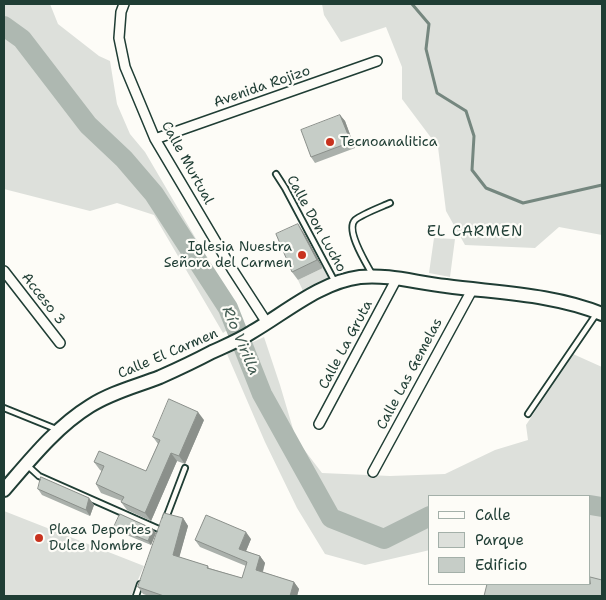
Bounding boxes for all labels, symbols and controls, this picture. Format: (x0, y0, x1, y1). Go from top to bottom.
street label: Avenida Rojizo (212, 63, 312, 111)
street label: Calle Murtual (157, 119, 217, 207)
place label: Tecnoanalitica (340, 134, 437, 150)
marker: Tecnoanalitica (324, 136, 336, 148)
street label: Calle Don Lucho (283, 173, 349, 275)
district label: EL CARMEN (426, 223, 524, 241)
place label: Iglesia Nuestra Señora del Carmen (164, 239, 292, 272)
marker: Iglesia Nuestra Señora del Carmen (296, 249, 308, 261)
street label: Acceso 3 (18, 270, 68, 328)
street label: Calle La Gruta (316, 298, 376, 392)
water label: Río Virilla (217, 304, 263, 378)
street label: Calle Las Gemelas (374, 315, 446, 433)
street label: Calle El Carmen (115, 325, 221, 383)
legend (428, 495, 591, 585)
text: Calle (475, 505, 511, 525)
place label: Plaza Deportes Dulce Nombre (49, 522, 151, 554)
text: Parque (475, 530, 524, 550)
marker: Plaza Deportes Dulce Nombre (33, 532, 45, 544)
text: Edificio (475, 555, 527, 575)

